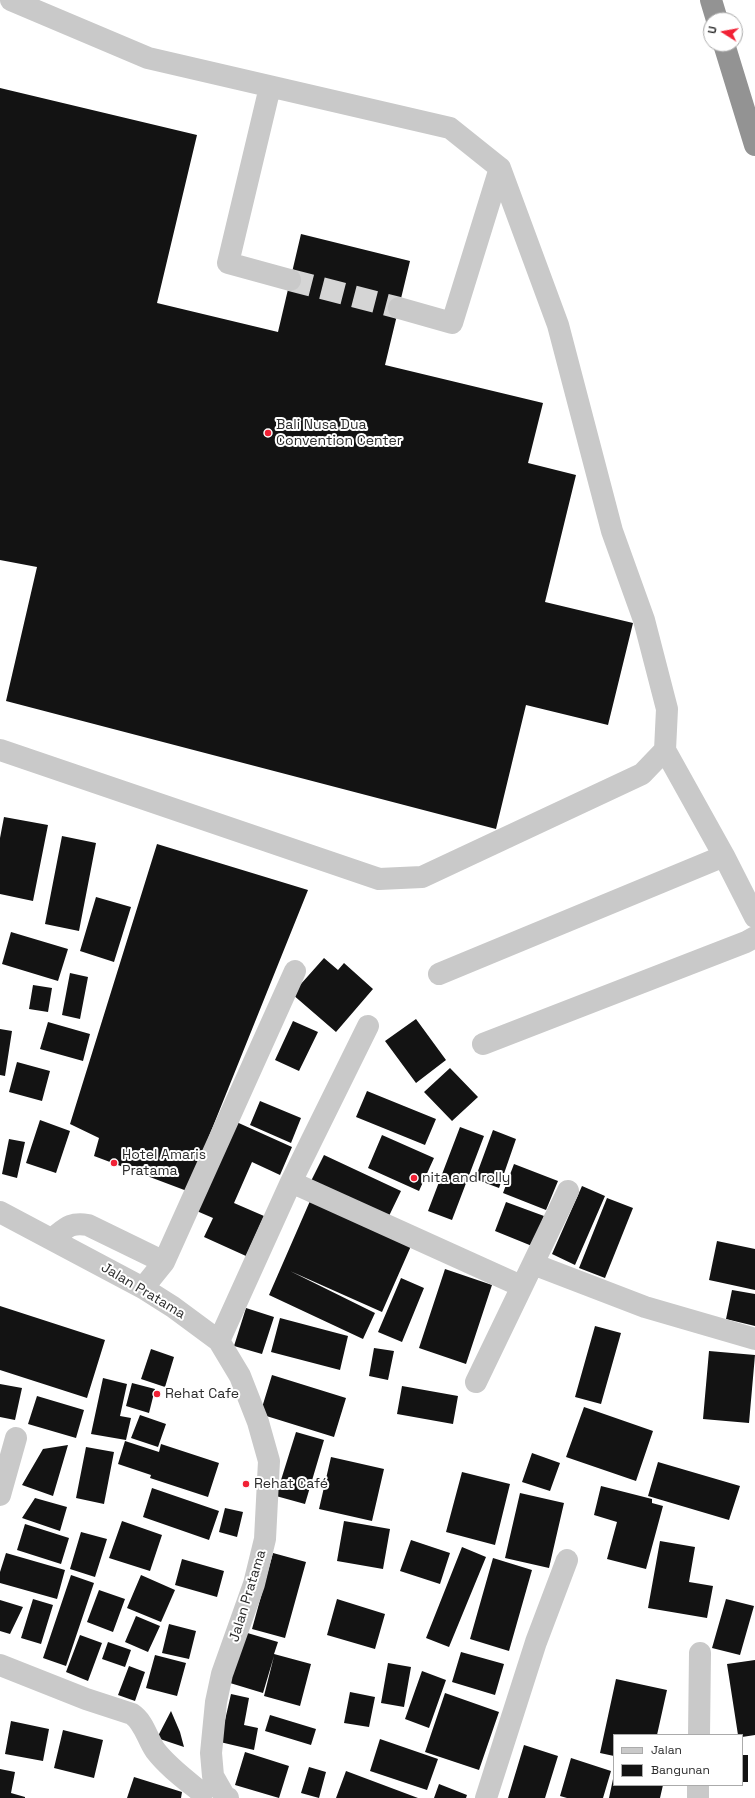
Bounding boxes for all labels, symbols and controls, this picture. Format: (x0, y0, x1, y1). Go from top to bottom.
north arrow (703, 12, 743, 52)
text: U (705, 25, 720, 35)
place label: Bali Nusa Dua Convention Center (276, 417, 402, 450)
marker: Bali Nusa Dua Convention Center (263, 428, 273, 438)
place label: Hotel Amaris Pratama (122, 1147, 206, 1180)
marker: Hotel Amaris Pratama (109, 1158, 119, 1168)
place label: nita and rolly (422, 1170, 510, 1186)
marker: nita and rolly (409, 1173, 419, 1183)
street label: Jalan Pratama (98, 1259, 188, 1323)
place label: Rehat Cafe (165, 1386, 239, 1402)
marker: Rehat Cafe (152, 1389, 162, 1399)
place label: Rehat Café (254, 1476, 328, 1492)
marker: Rehat Café (241, 1479, 251, 1489)
street label: Jalan Pratama (226, 1548, 270, 1644)
legend (613, 1734, 743, 1786)
text: Jalan (651, 1742, 682, 1758)
text: Bangunan (651, 1762, 710, 1778)

